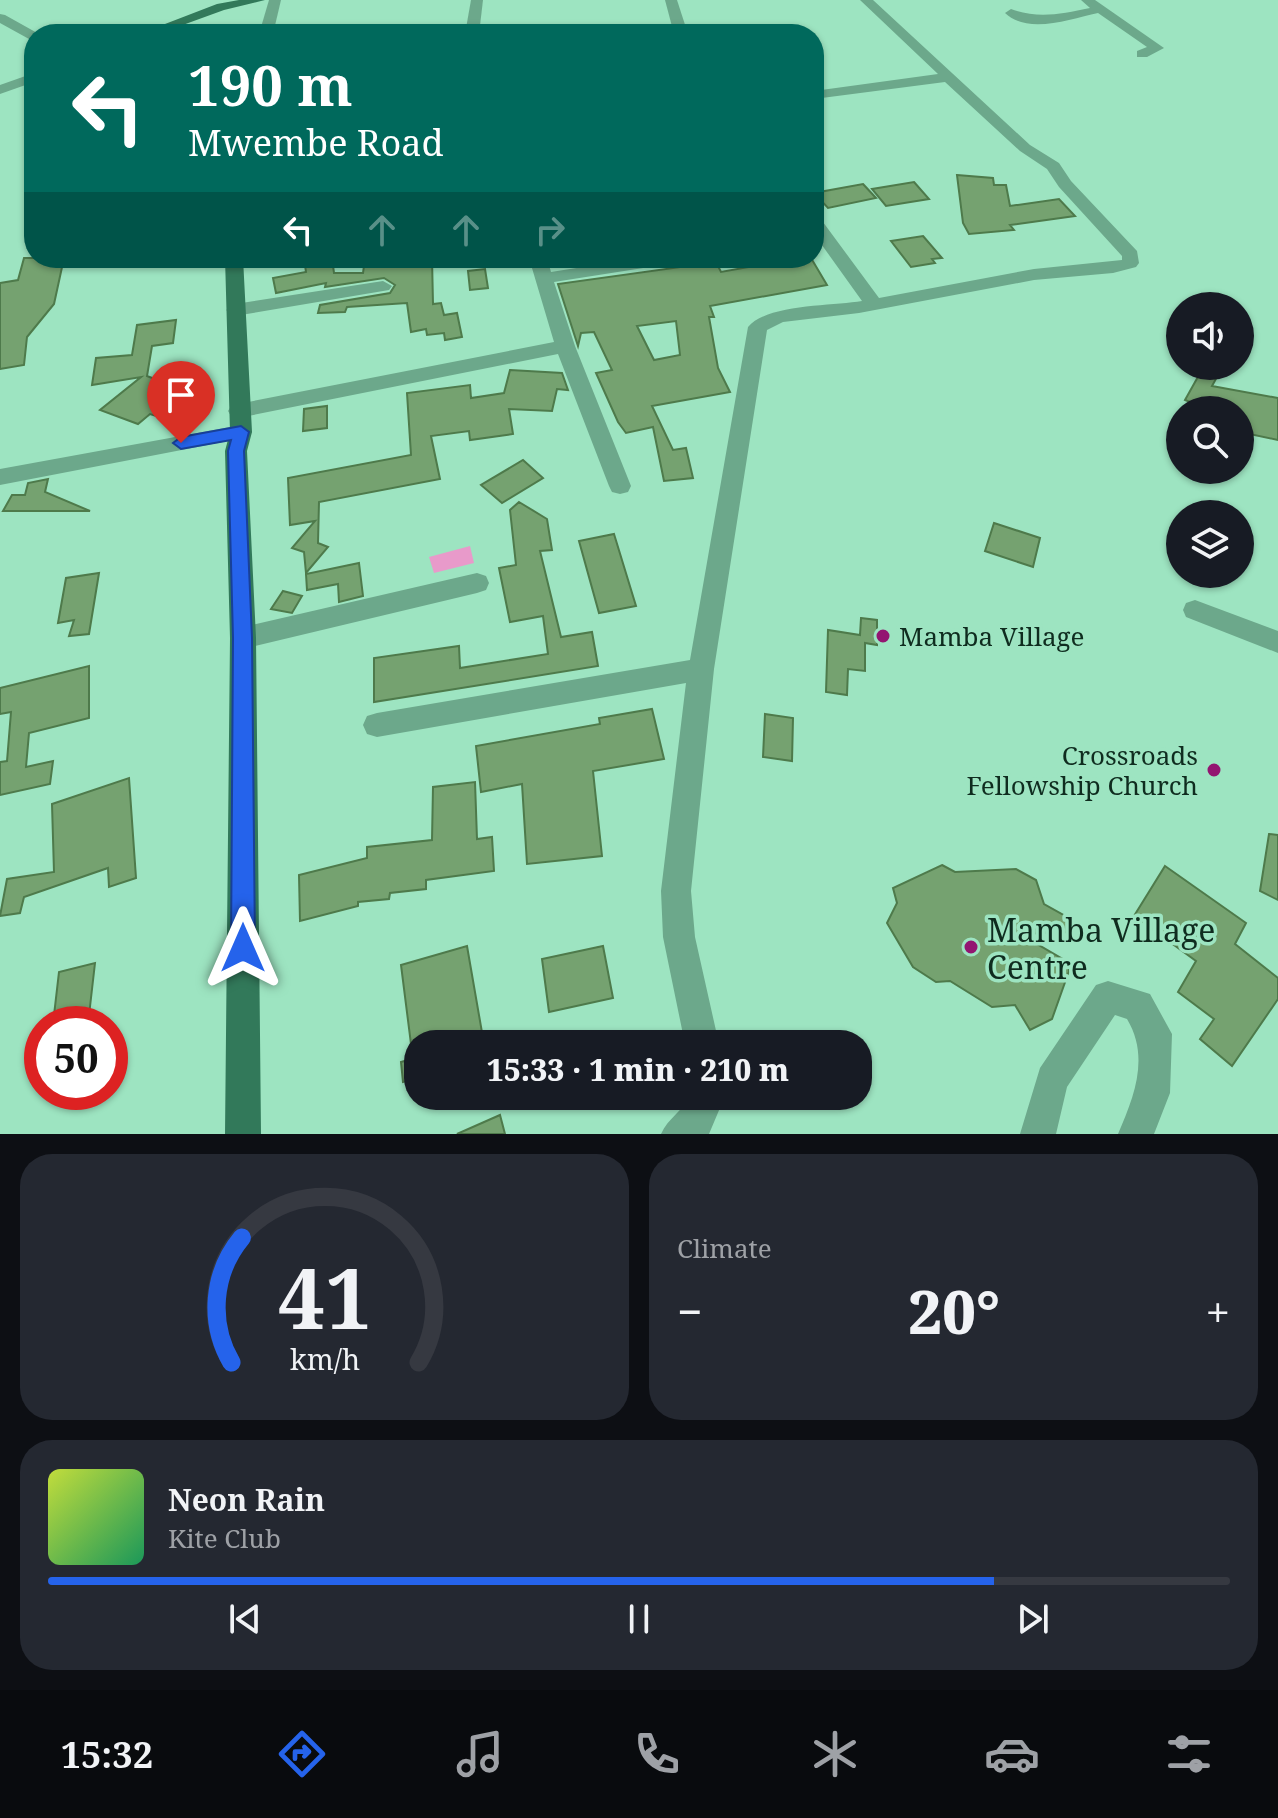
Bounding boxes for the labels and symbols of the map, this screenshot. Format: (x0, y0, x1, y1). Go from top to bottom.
pin (147, 361, 215, 443)
place label: Mamba Village (899, 618, 1084, 654)
marker: Mamba Village (874, 627, 892, 645)
place label: Crossroads Fellowship Church (966, 737, 1198, 803)
marker: Crossroads Fellowship Church (1205, 761, 1223, 779)
position arrow (201, 906, 285, 990)
place label: Mamba Village Centre (987, 908, 1215, 988)
marker: Mamba Village Centre (962, 938, 980, 956)
speed limit sign: 50 (24, 1006, 128, 1110)

